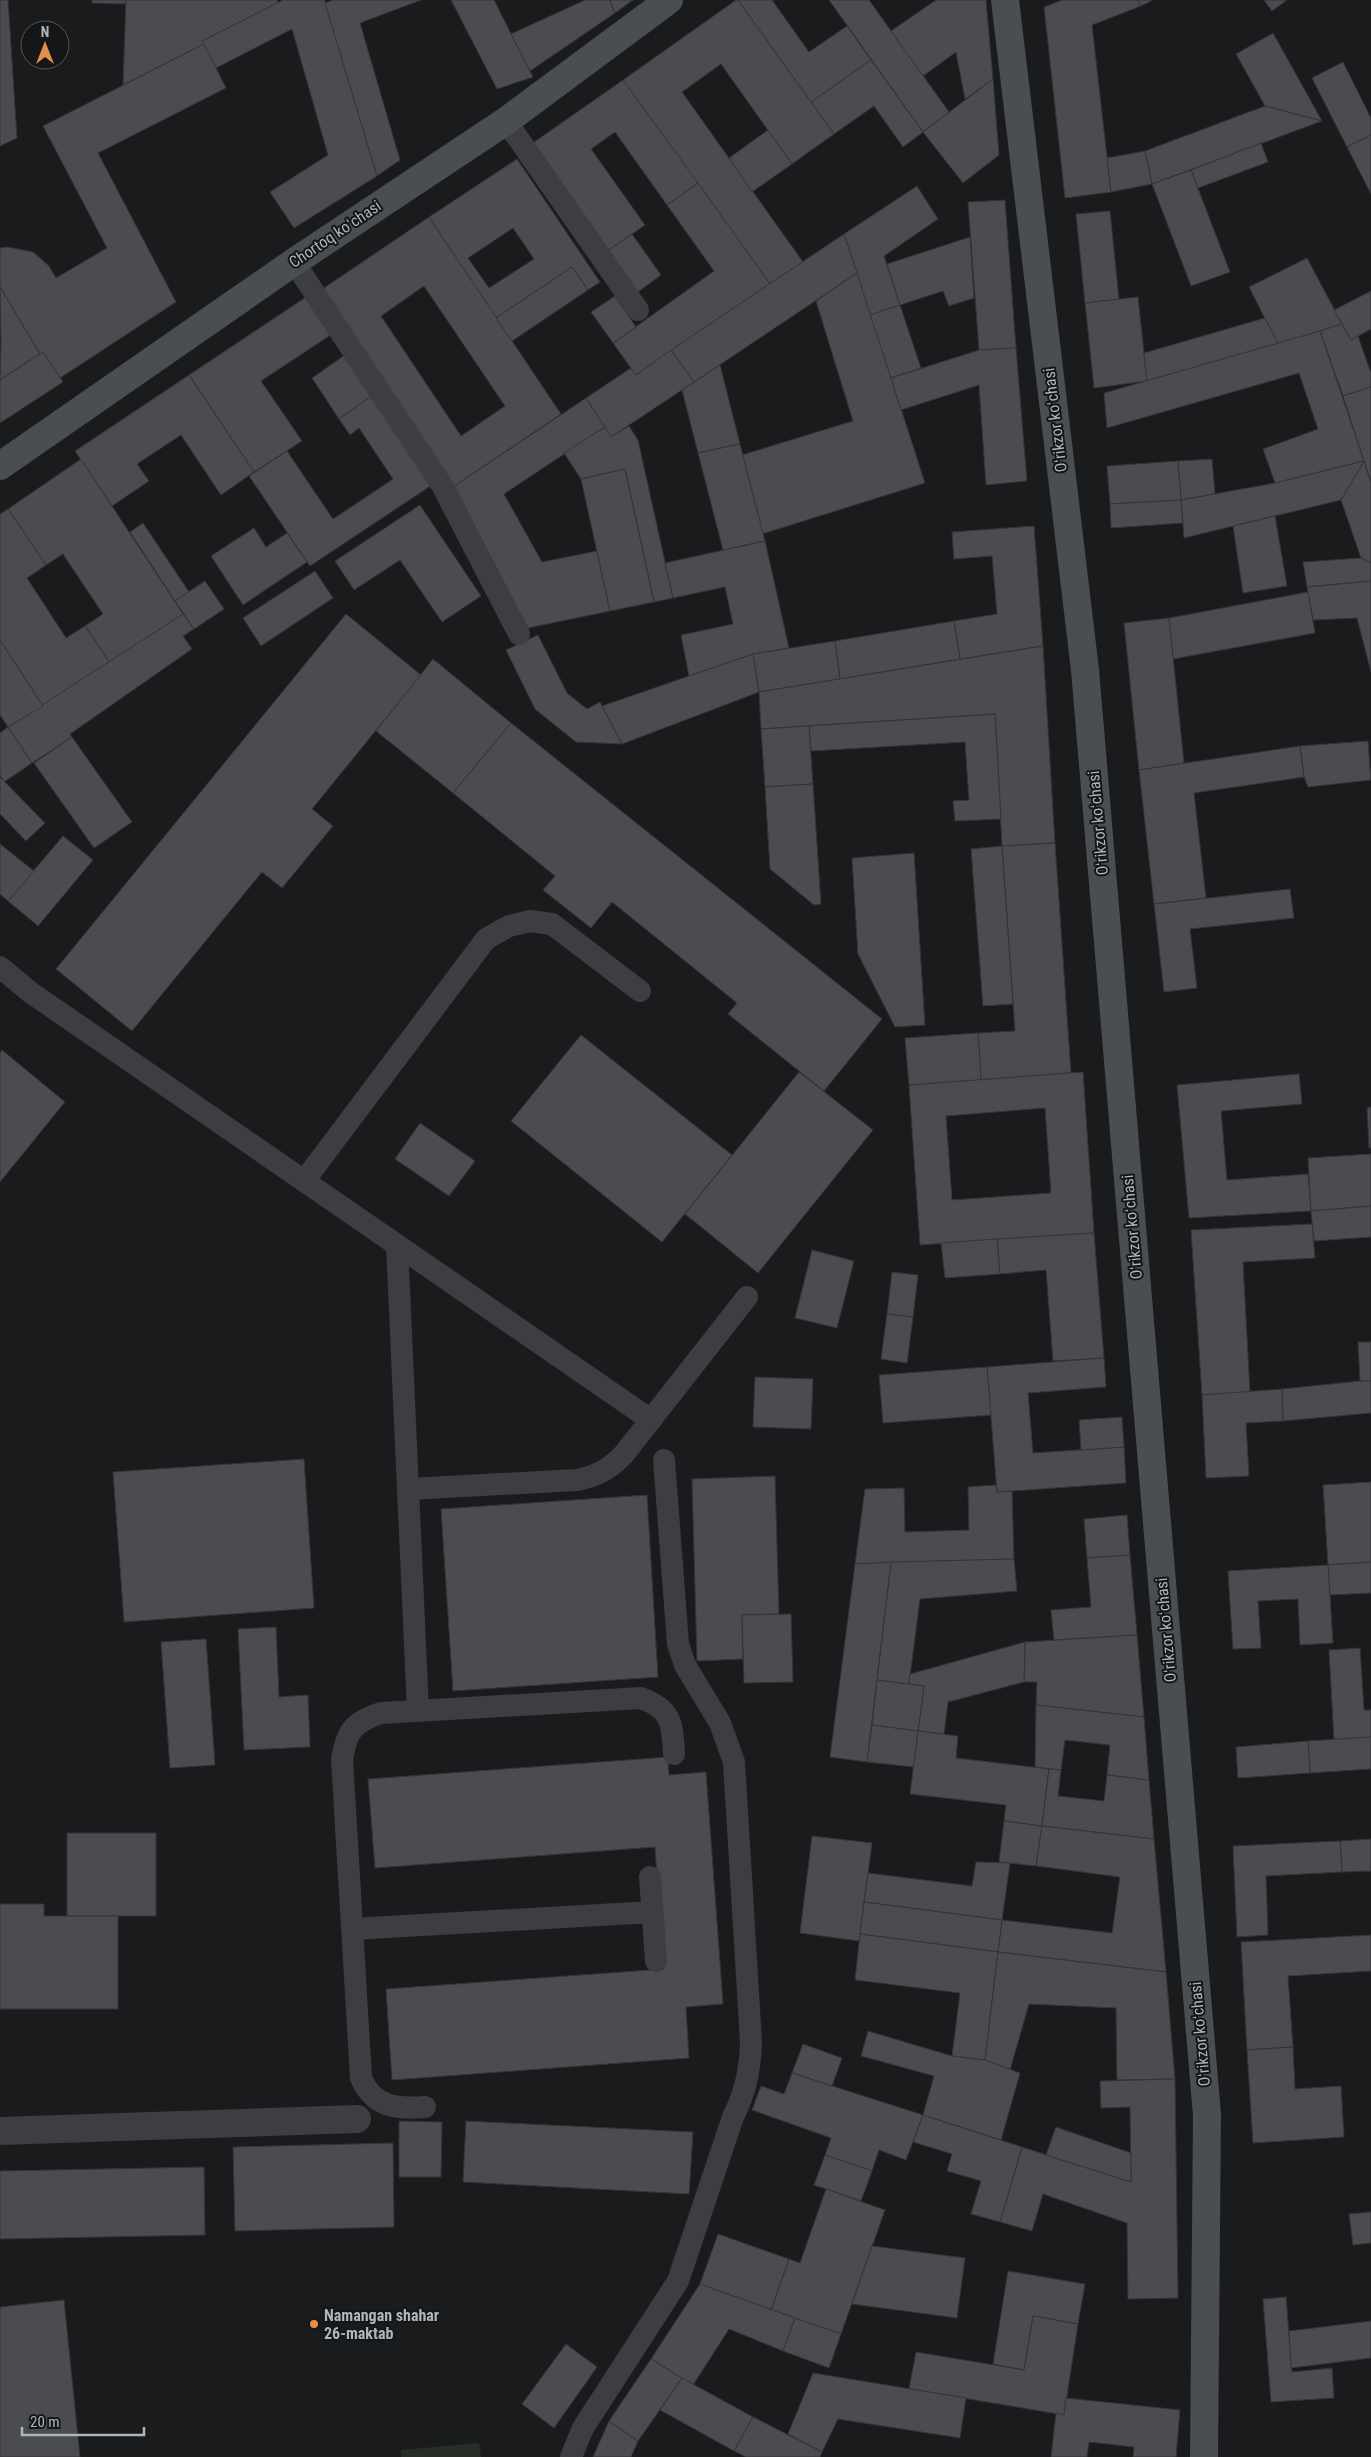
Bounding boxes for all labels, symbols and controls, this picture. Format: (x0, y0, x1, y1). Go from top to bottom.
north arrow (20, 20, 70, 70)
text: N (41, 24, 49, 40)
street label: Chortoq koʻchasi (285, 196, 385, 272)
street label: Oʻrikzor koʻchasi (1039, 367, 1071, 473)
street label: Oʻrikzor koʻchasi (1084, 770, 1112, 876)
street label: Oʻrikzor koʻchasi (1118, 1174, 1146, 1280)
street label: Oʻrikzor koʻchasi (1152, 1577, 1180, 1683)
street label: Oʻrikzor koʻchasi (1186, 1981, 1214, 2087)
place label: Namangan shahar 26-maktab (324, 2306, 439, 2343)
marker: Namangan shahar 26-maktab (308, 2318, 320, 2330)
scale bar (22, 2404, 145, 2436)
text: 20 m (30, 2413, 60, 2431)

